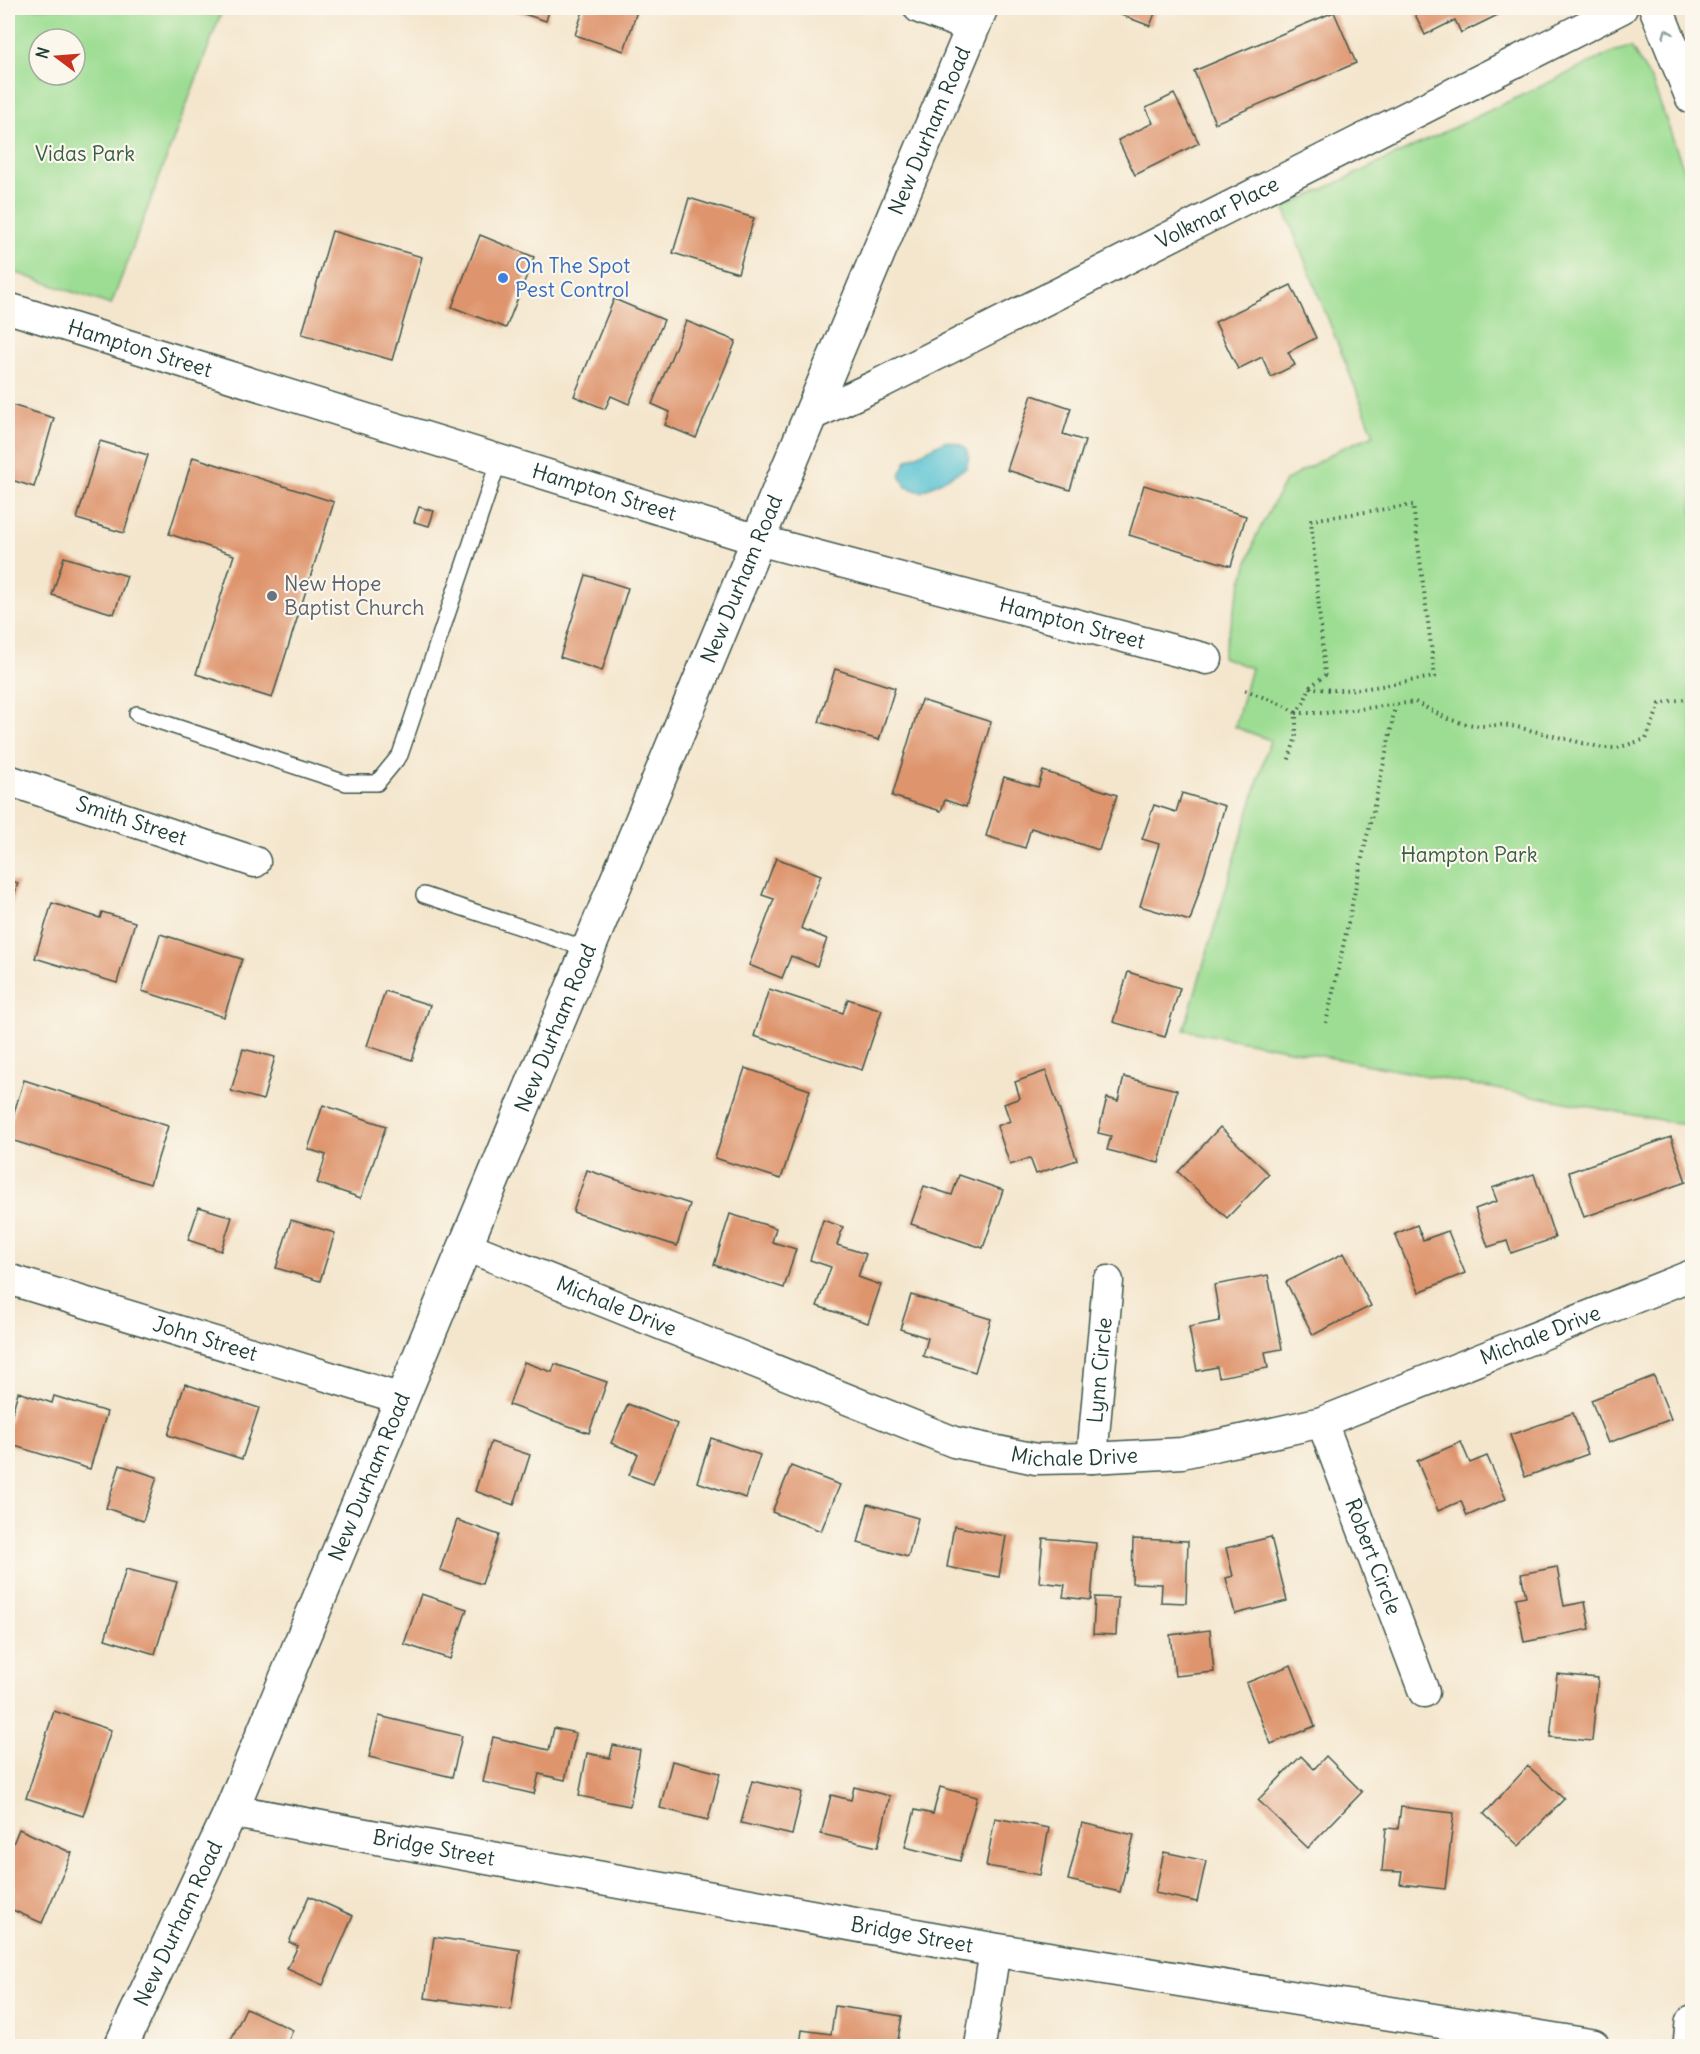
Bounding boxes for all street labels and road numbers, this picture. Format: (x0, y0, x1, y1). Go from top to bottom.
street label: New Durham Road (882, 43, 976, 219)
street label: Volkmar Place (1151, 170, 1283, 255)
street label: Hampton Street (65, 313, 215, 383)
street label: Hampton Street (529, 457, 680, 527)
street label: New Durham Road (694, 491, 788, 667)
street label: Hampton Street (997, 591, 1148, 655)
street label: Smith Street (73, 790, 190, 851)
street label: New Durham Road (508, 940, 602, 1116)
street label: Michale Drive (552, 1270, 681, 1342)
street label: Michale Drive (1476, 1299, 1604, 1371)
street label: John Street (150, 1310, 261, 1367)
street label: Lynn Circle (1081, 1316, 1118, 1424)
street label: New Durham Road (322, 1389, 416, 1565)
street label: Michale Drive (1009, 1440, 1139, 1472)
street label: Robert Circle (1339, 1495, 1408, 1618)
street label: Bridge Street (371, 1823, 497, 1872)
street label: New Durham Road (127, 1836, 228, 2011)
street label: Bridge Street (849, 1910, 975, 1959)

